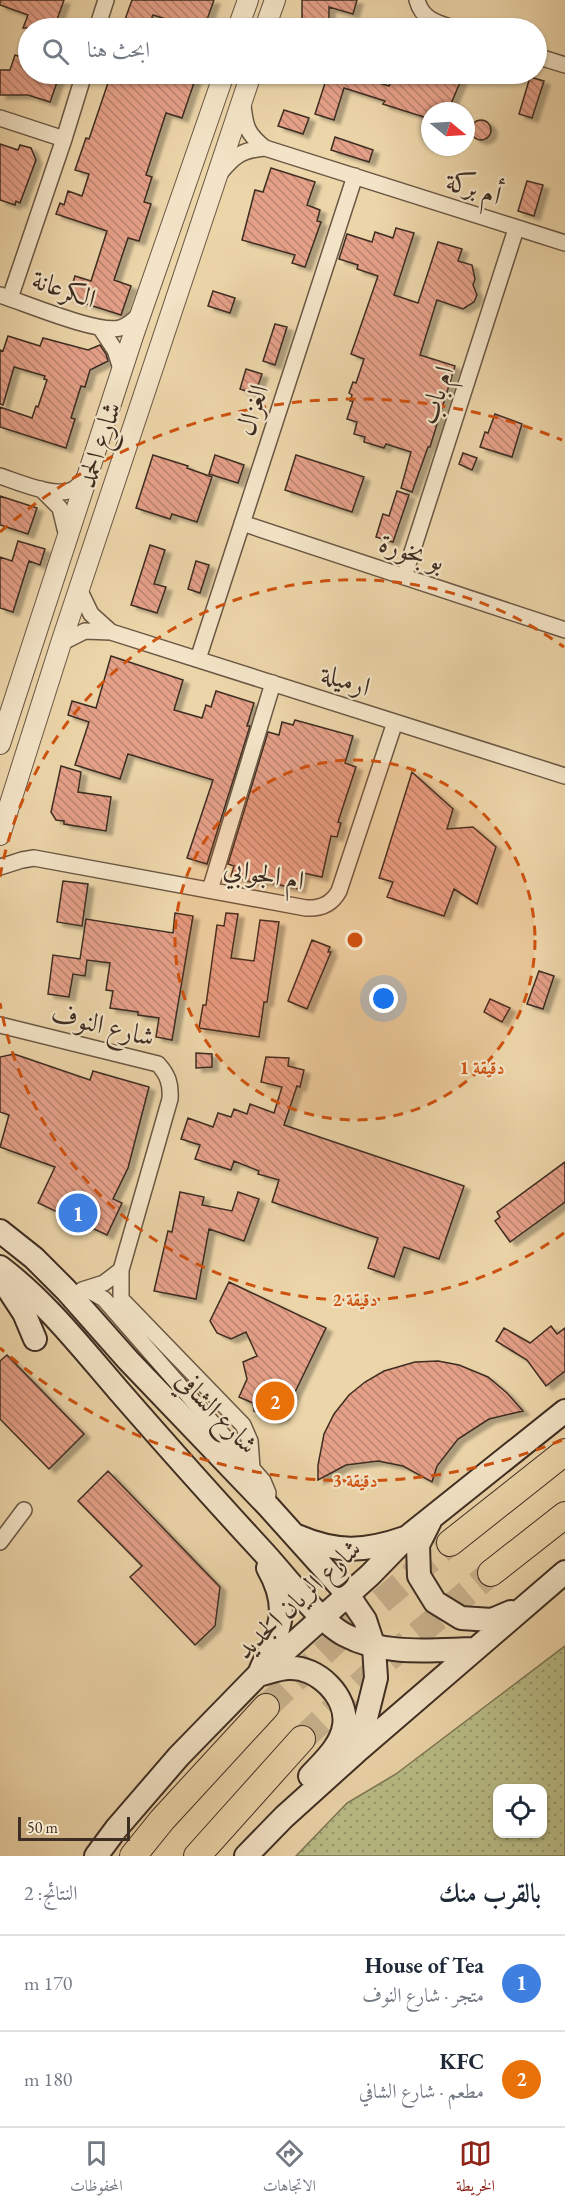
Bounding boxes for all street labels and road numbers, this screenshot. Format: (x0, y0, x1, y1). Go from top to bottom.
street label: أم بركة (438, 161, 507, 219)
street label: الكرعانة (27, 261, 101, 316)
street label: ام باب (410, 361, 467, 431)
street label: الغزال (227, 380, 276, 440)
street label: شارع الحمد (68, 397, 134, 494)
street label: بو بخورة (375, 524, 450, 579)
street label: ارميلة (315, 655, 375, 704)
street label: ام الجوابي (220, 849, 307, 904)
street label: شارع النوف (47, 995, 158, 1059)
street label: شارع الشافي (165, 1362, 266, 1465)
street label: شارع الريان الجديد (227, 1531, 372, 1670)

